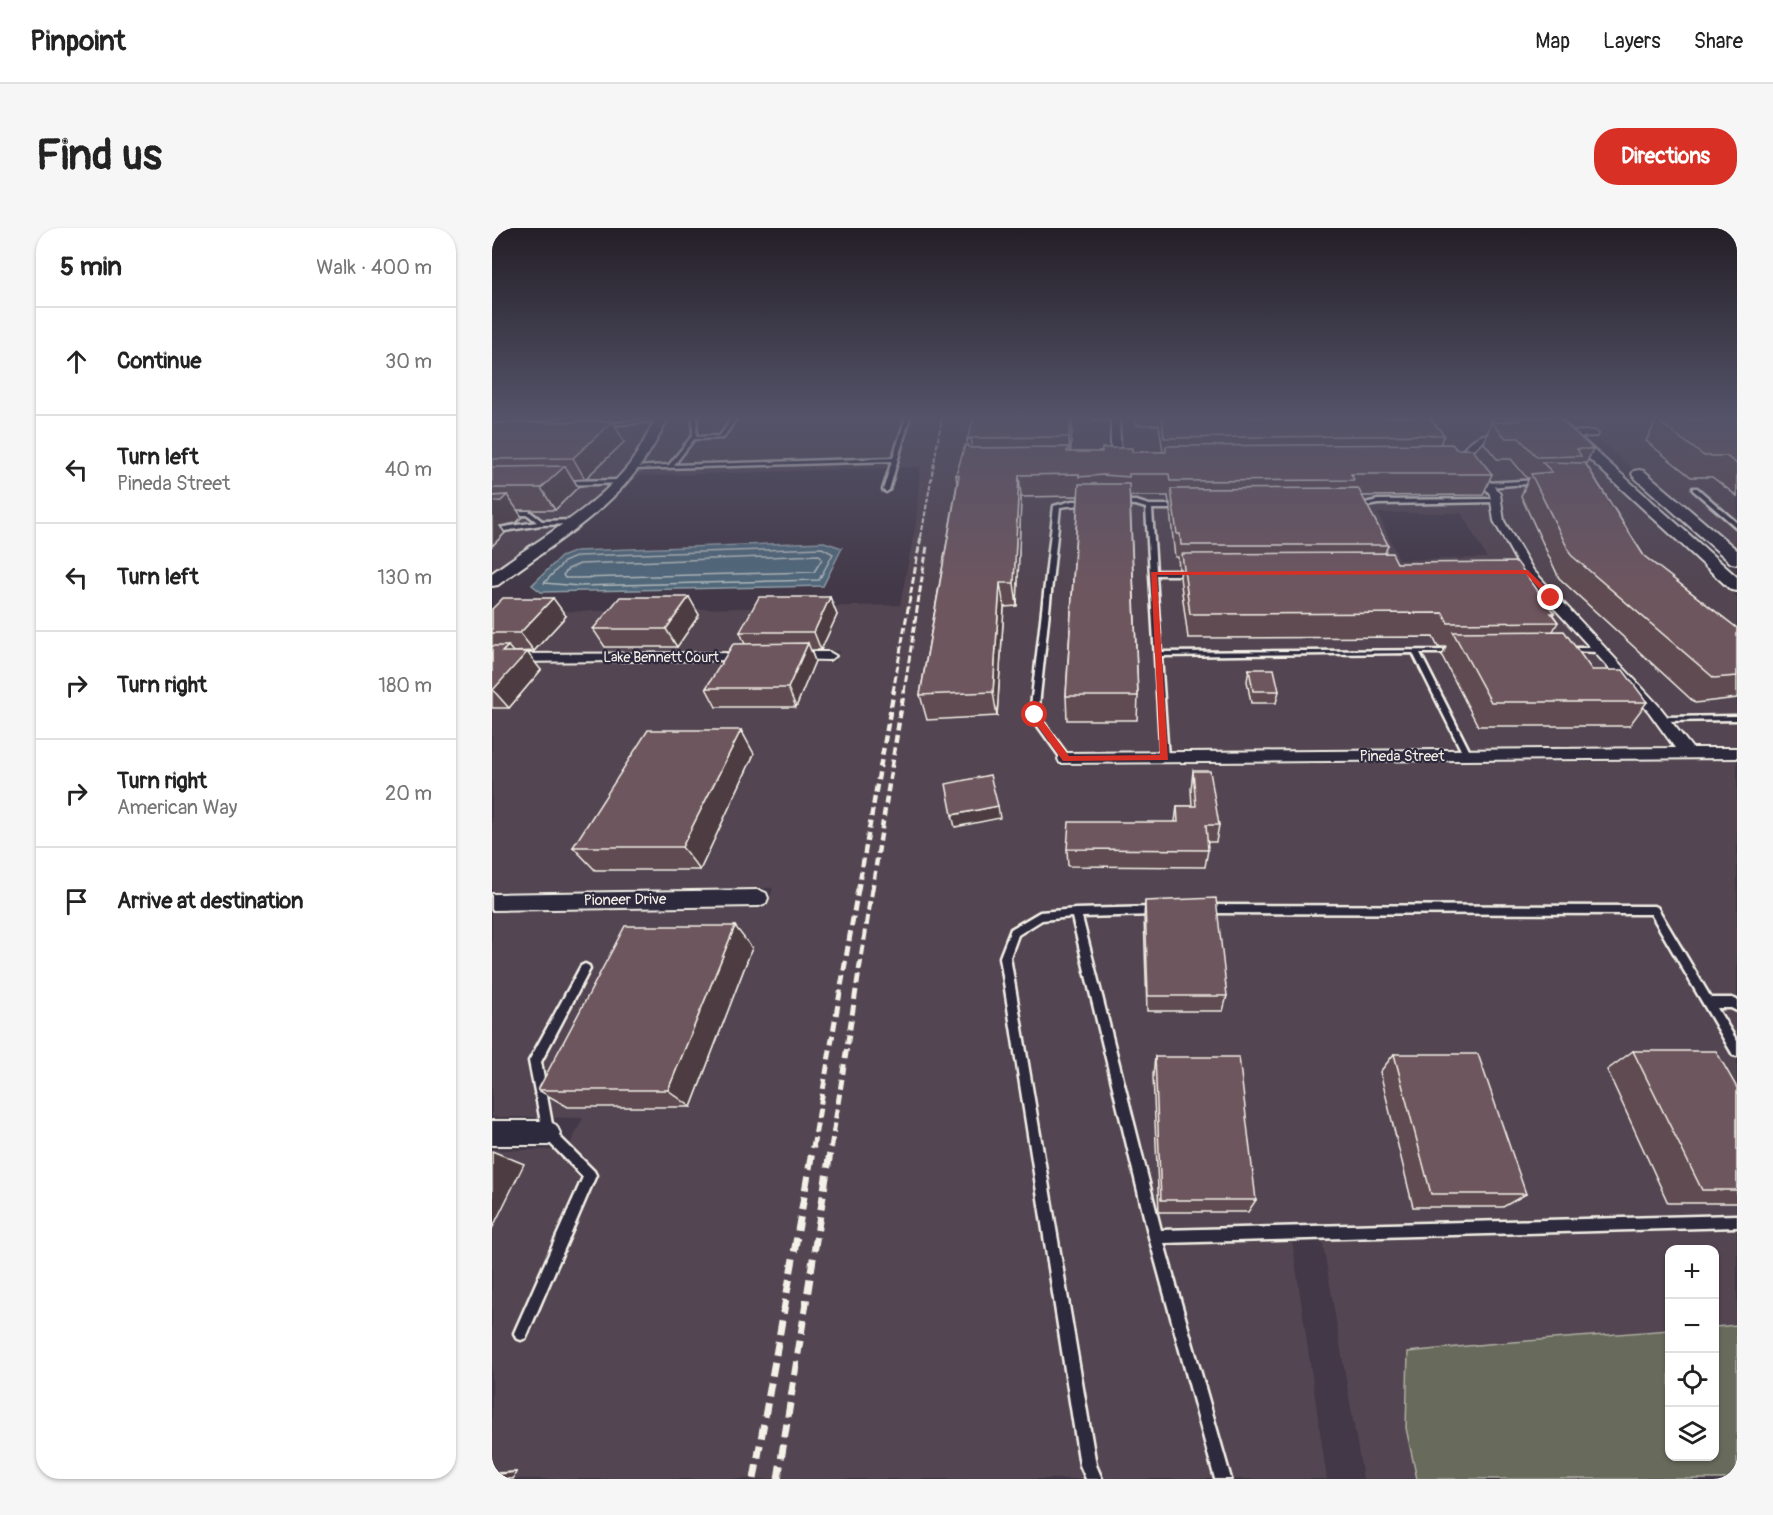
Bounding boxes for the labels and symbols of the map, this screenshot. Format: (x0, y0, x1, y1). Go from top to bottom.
route end (1537, 584, 1563, 610)
street label: Lake Bennett Court (603, 649, 719, 666)
route start (1021, 701, 1047, 727)
street label: Pineda Street (1360, 747, 1445, 766)
street label: Pioneer Drive (583, 890, 667, 910)

